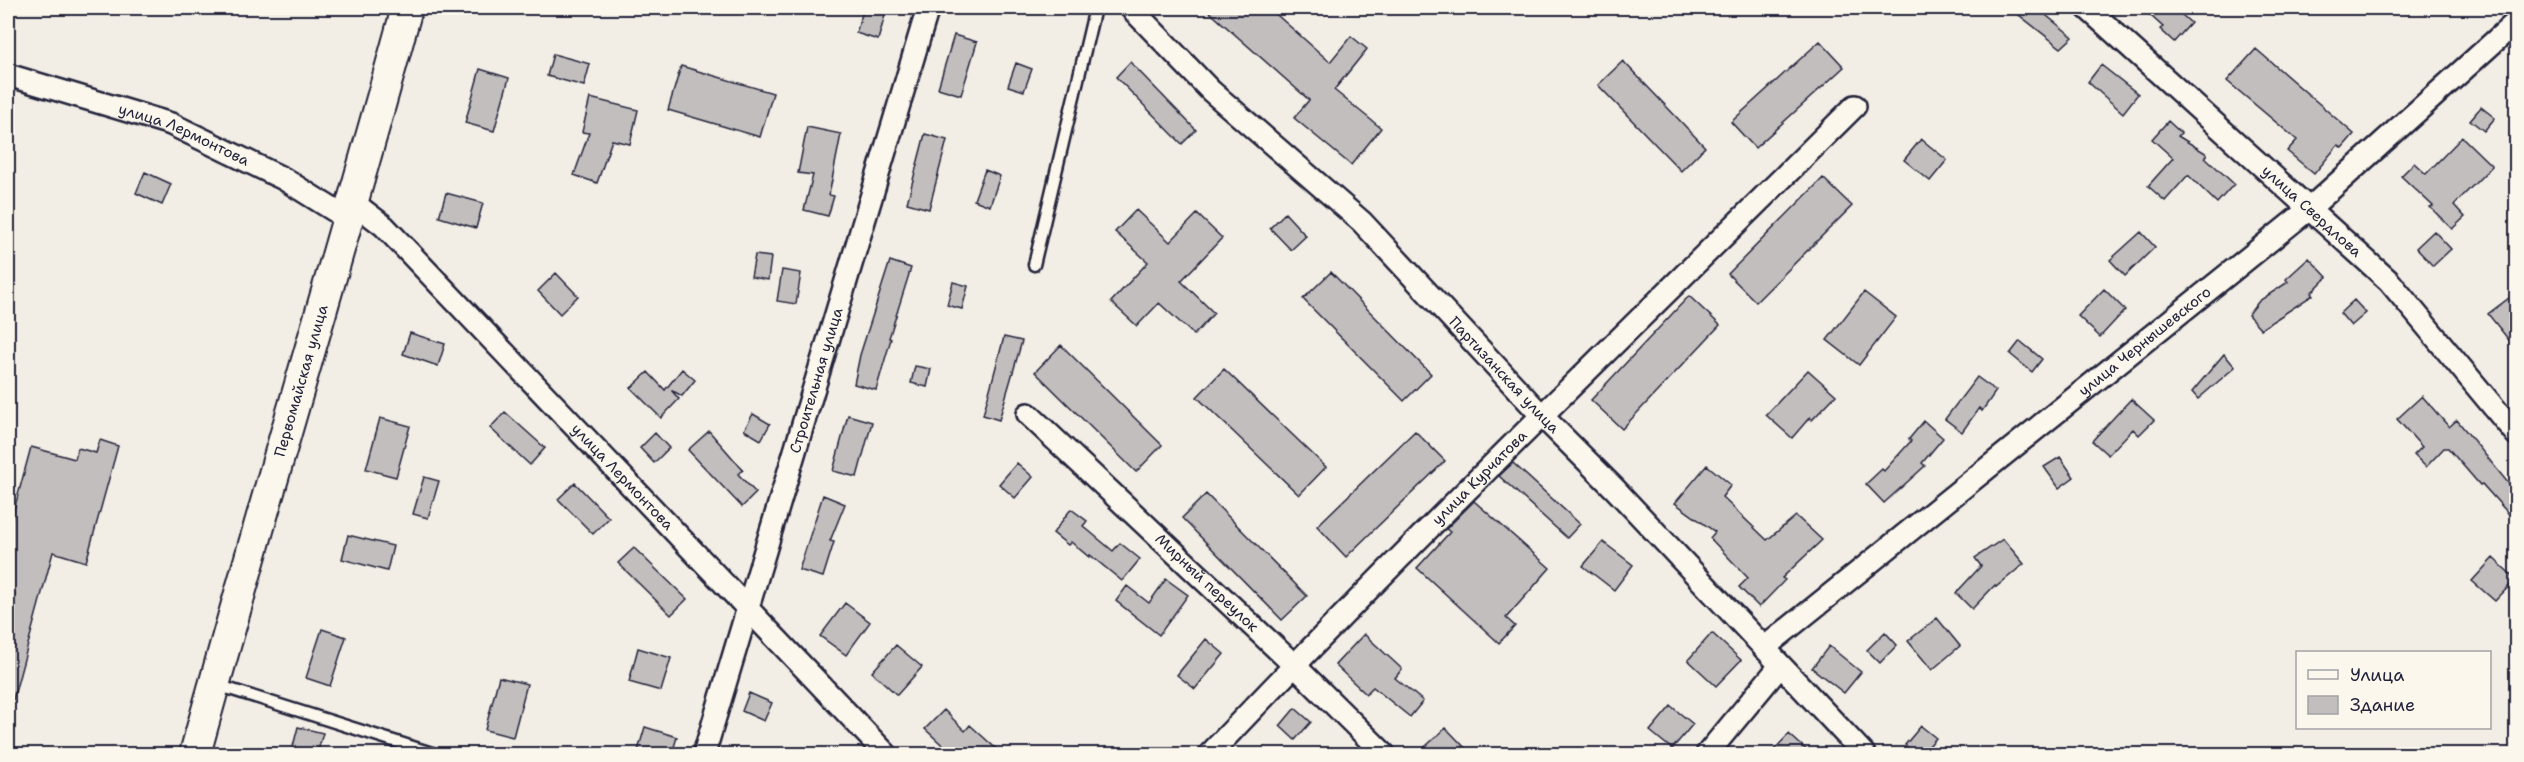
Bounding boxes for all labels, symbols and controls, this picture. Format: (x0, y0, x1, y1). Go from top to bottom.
street label: улица Лермонтова (116, 99, 253, 171)
street label: улица Свердлова (2258, 161, 2367, 262)
street label: улица Чернышевского (2074, 282, 2215, 401)
street label: Первомайская улица (270, 302, 333, 459)
street label: Строительная улица (785, 305, 848, 456)
street label: Партизанская улица (1445, 312, 1564, 438)
street label: улица Лермонтова (567, 419, 679, 535)
street label: улица Курчатова (1428, 425, 1532, 530)
street label: Мирный переулок (1151, 529, 1263, 636)
legend (2296, 651, 2491, 729)
text: Улица (2350, 663, 2404, 687)
text: Здание (2350, 693, 2415, 717)

